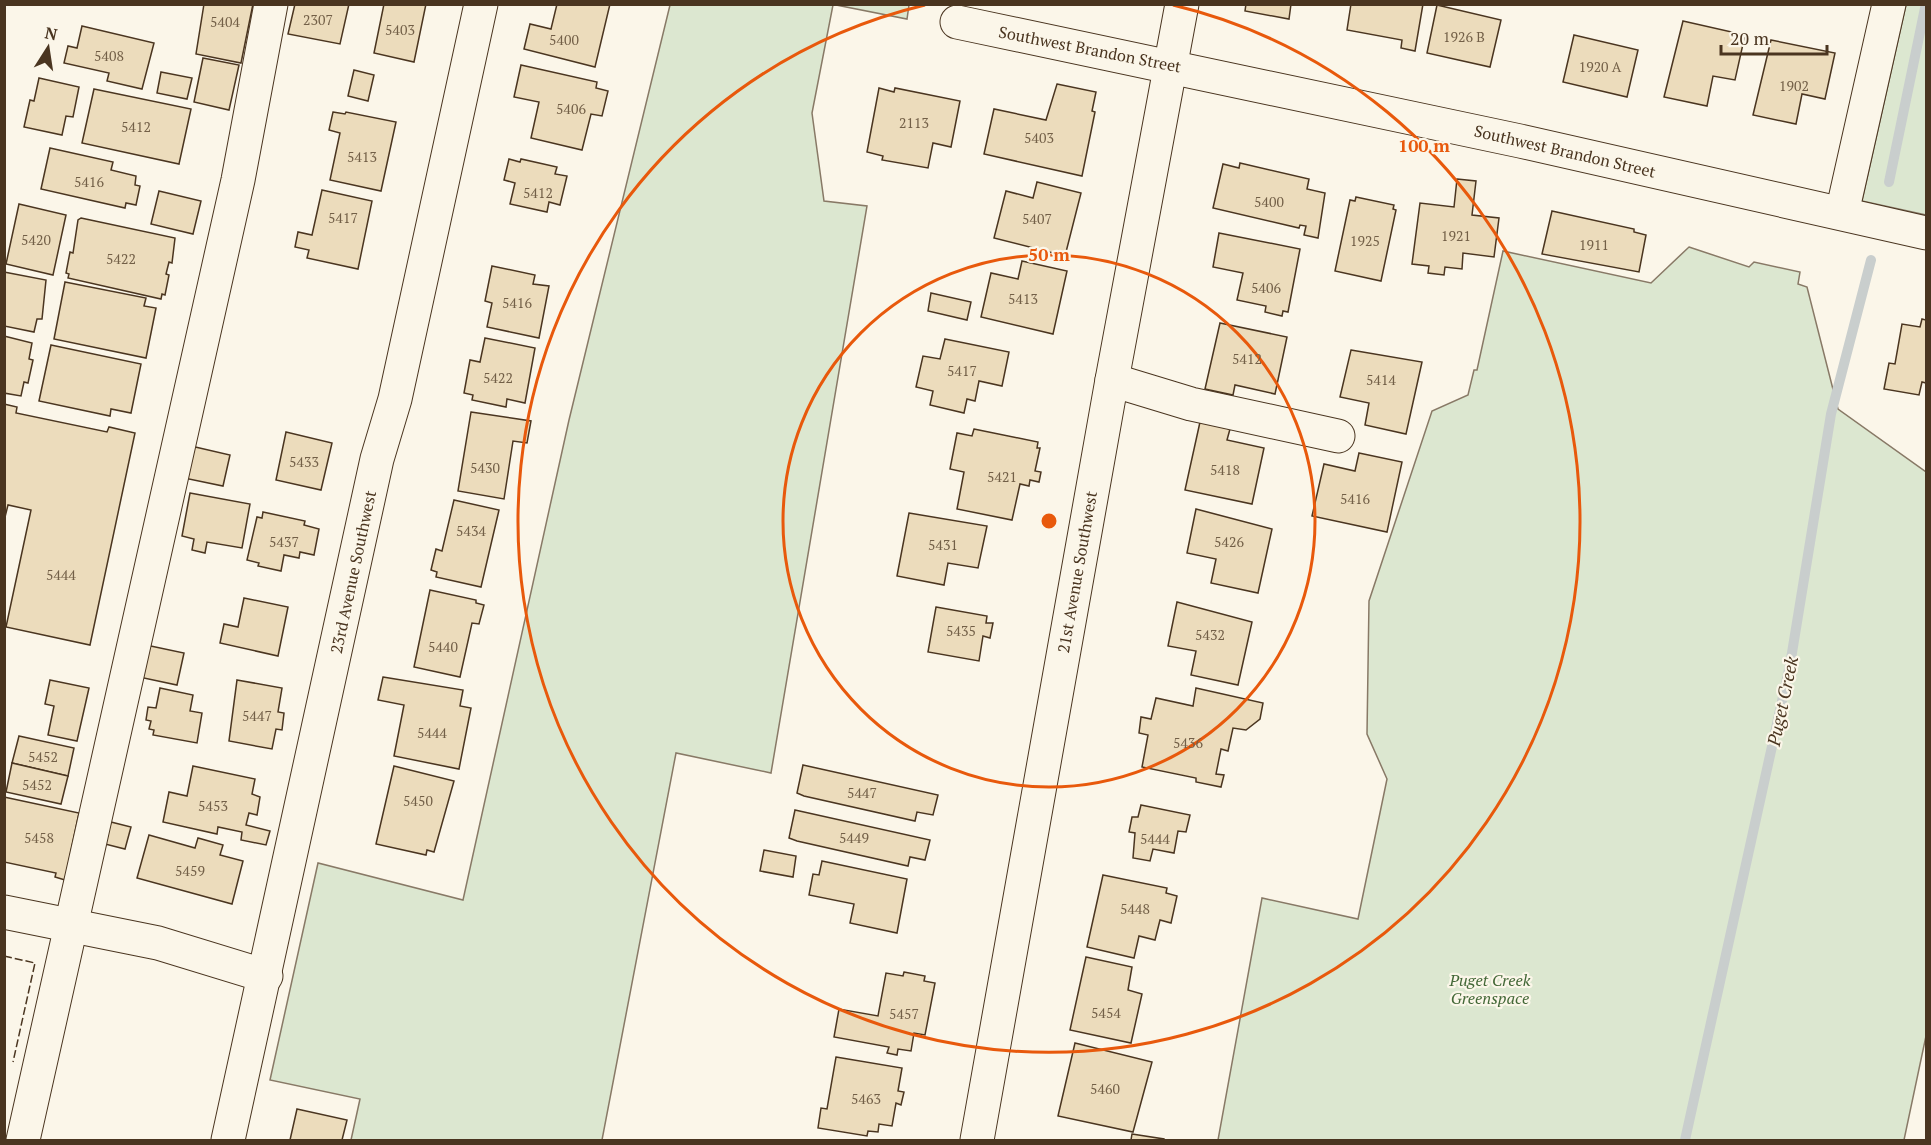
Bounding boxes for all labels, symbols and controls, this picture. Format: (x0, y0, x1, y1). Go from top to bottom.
house number: 2307 (303, 10, 333, 29)
house number: 5404 (210, 12, 240, 31)
north arrow (18, 18, 78, 78)
scale bar (1721, 18, 1828, 56)
house number: 5403 (385, 20, 415, 39)
street label: Southwest Brandon Street (997, 20, 1183, 78)
text: N (43, 21, 59, 45)
text: 20 m (1730, 26, 1770, 50)
house number: 1926 B (1443, 27, 1485, 46)
house number: 5400 (549, 30, 579, 49)
house number: 5408 (94, 46, 124, 65)
house number: 1920 A (1579, 57, 1622, 76)
house number: 1902 (1779, 76, 1809, 95)
house number: 5406 (556, 99, 586, 118)
house number: 2113 (899, 113, 929, 132)
house number: 5412 (121, 117, 151, 136)
street label: Southwest Brandon Street (1472, 119, 1658, 183)
house number: 5403 (1024, 128, 1054, 147)
text: 100 m (1398, 133, 1450, 157)
house number: 5413 (347, 147, 377, 166)
house number: 5416 (74, 172, 104, 191)
house number: 5412 (523, 183, 553, 202)
house number: 5400 (1254, 192, 1284, 211)
house number: 5417 (328, 208, 358, 227)
house number: 5407 (1022, 209, 1052, 228)
house number: 1921 (1441, 226, 1471, 245)
house number: 5420 (21, 230, 51, 249)
house number: 1925 (1350, 231, 1380, 250)
house number: 1911 (1579, 235, 1609, 254)
text: 50 m (1028, 242, 1070, 266)
house number: 5422 (106, 249, 136, 268)
house number: 5406 (1251, 278, 1281, 297)
house number: 5413 (1008, 289, 1038, 308)
house number: 5416 (502, 293, 532, 312)
house number: 5412 (1232, 349, 1262, 368)
house number: 5417 (947, 361, 977, 380)
house number: 5422 (483, 368, 513, 387)
house number: 5414 (1366, 370, 1396, 389)
house number: 5433 (289, 452, 319, 471)
house number: 5430 (470, 458, 500, 477)
house number: 5418 (1210, 460, 1240, 479)
house number: 5421 (987, 467, 1017, 486)
street label: 23rd Avenue Southwest (325, 488, 381, 656)
street label: 21st Avenue Southwest (1052, 489, 1102, 655)
house number: 5416 (1340, 489, 1370, 508)
centre of rings (1039, 511, 1059, 531)
house number: 5434 (456, 521, 486, 540)
house number: 5437 (269, 532, 299, 551)
house number: 5426 (1214, 532, 1244, 551)
house number: 5431 (928, 535, 958, 554)
house number: 5444 (46, 565, 76, 584)
house number: 5435 (946, 621, 976, 640)
house number: 5432 (1195, 625, 1225, 644)
house number: 5440 (428, 637, 458, 656)
water label: Puget Creek (1761, 654, 1803, 749)
house number: 5447 (242, 706, 272, 725)
house number: 5444 (417, 723, 447, 742)
house number: 5436 (1173, 733, 1203, 752)
house number: 5452 (28, 747, 58, 766)
house number: 5452 (22, 775, 52, 794)
house number: 5447 (847, 783, 877, 802)
house number: 5450 (403, 791, 433, 810)
house number: 5453 (198, 796, 228, 815)
house number: 5458 (24, 828, 54, 847)
house number: 5449 (839, 828, 869, 847)
house number: 5444 (1140, 829, 1170, 848)
house number: 5459 (175, 861, 205, 880)
house number: 5448 (1120, 899, 1150, 918)
park label: Puget Creek Greenspace (1449, 969, 1531, 1009)
house number: 5454 (1091, 1003, 1121, 1022)
house number: 5457 (889, 1004, 919, 1023)
house number: 5460 (1090, 1079, 1120, 1098)
house number: 5463 (851, 1089, 881, 1108)

